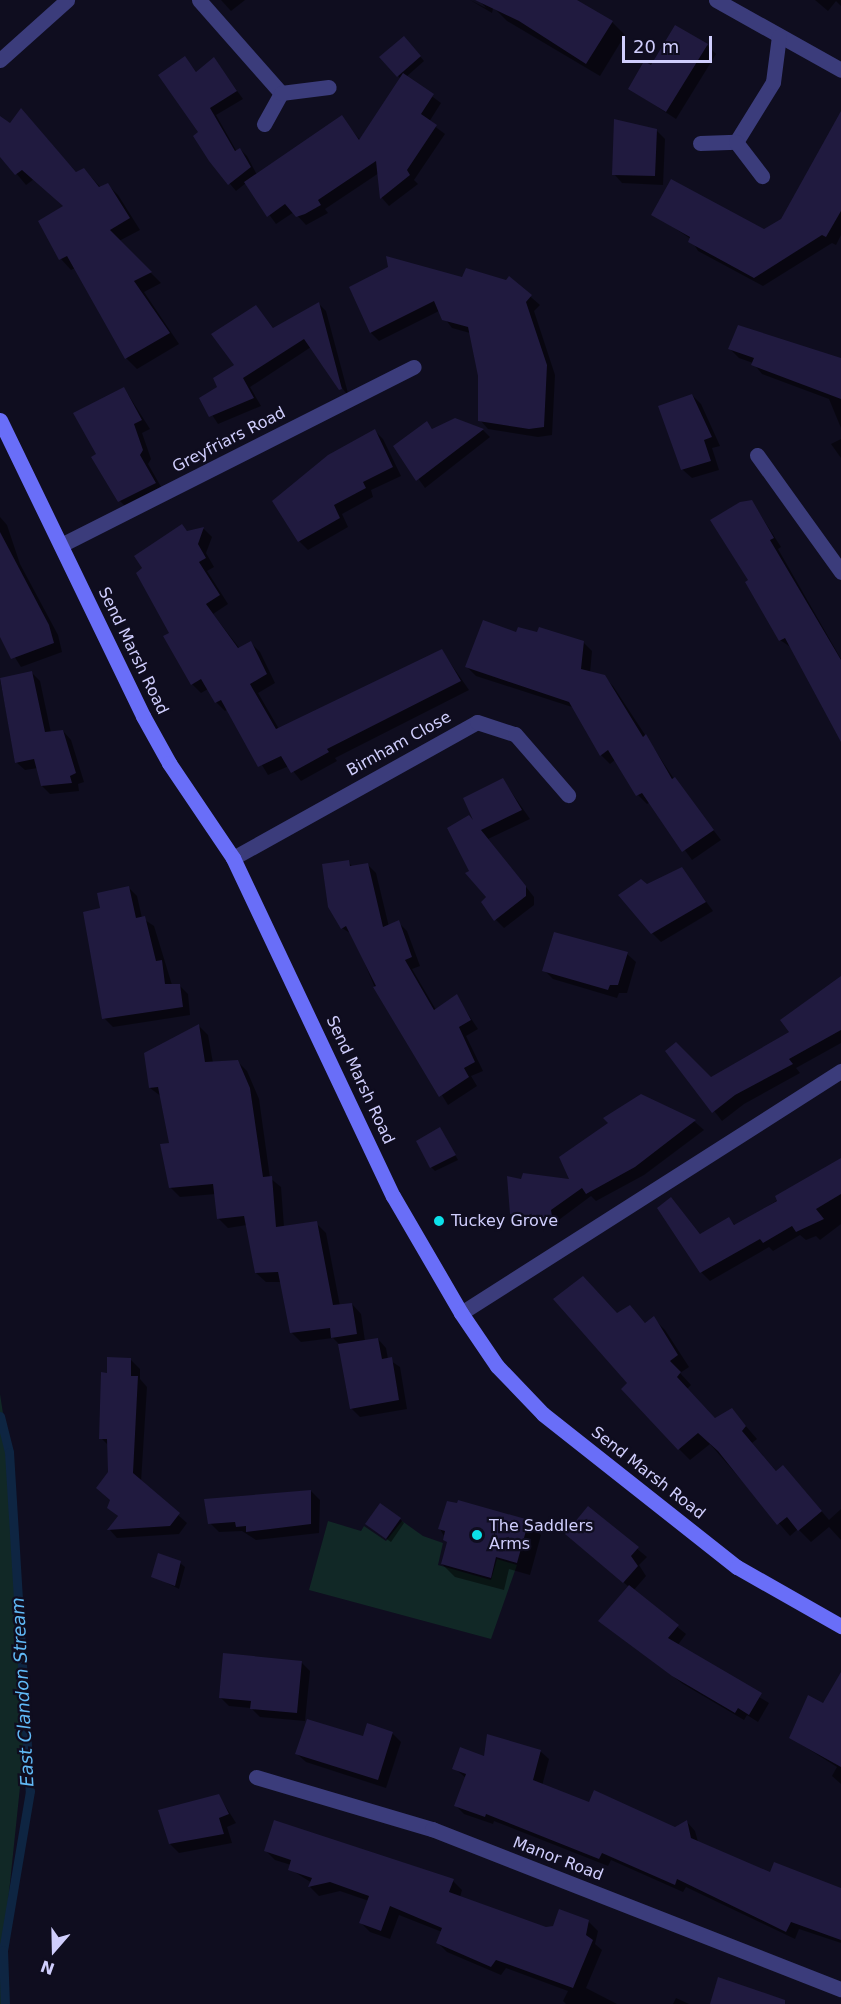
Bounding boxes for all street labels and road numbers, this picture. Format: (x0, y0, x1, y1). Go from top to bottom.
street label: Greyfriars Road (169, 403, 289, 477)
street label: Send Marsh Road (94, 584, 172, 718)
street label: Birnham Close (344, 707, 454, 781)
street label: Send Marsh Road (322, 1013, 398, 1147)
street label: Send Marsh Road (587, 1423, 709, 1523)
street label: Manor Road (510, 1833, 606, 1885)

